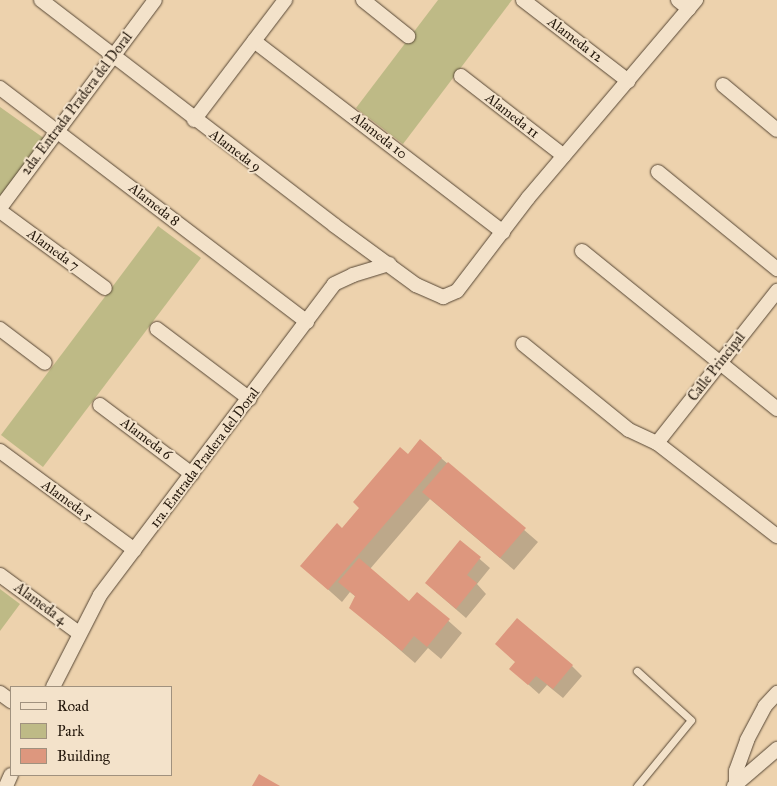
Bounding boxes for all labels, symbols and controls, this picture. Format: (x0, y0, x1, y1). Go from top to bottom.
street label: Alameda 12 (544, 14, 606, 66)
street label: 2da. Entrada Pradera del Doral (18, 29, 136, 179)
street label: Alameda 11 (482, 90, 542, 142)
street label: Alameda 10 (348, 109, 410, 163)
street label: Alameda 9 (206, 126, 264, 176)
street label: Alameda 8 (125, 180, 183, 230)
street label: Alameda 7 (24, 226, 82, 274)
street label: Calle Principal (685, 329, 749, 405)
street label: 1ra. Entrada Pradera del Doral (147, 385, 263, 531)
street label: Alameda 6 (117, 414, 175, 464)
street label: Alameda 5 (38, 477, 96, 525)
street label: Alameda 4 (11, 579, 69, 629)
legend (10, 686, 172, 776)
text: Road (57, 697, 89, 715)
text: Park (57, 722, 84, 740)
text: Building (57, 747, 110, 765)

